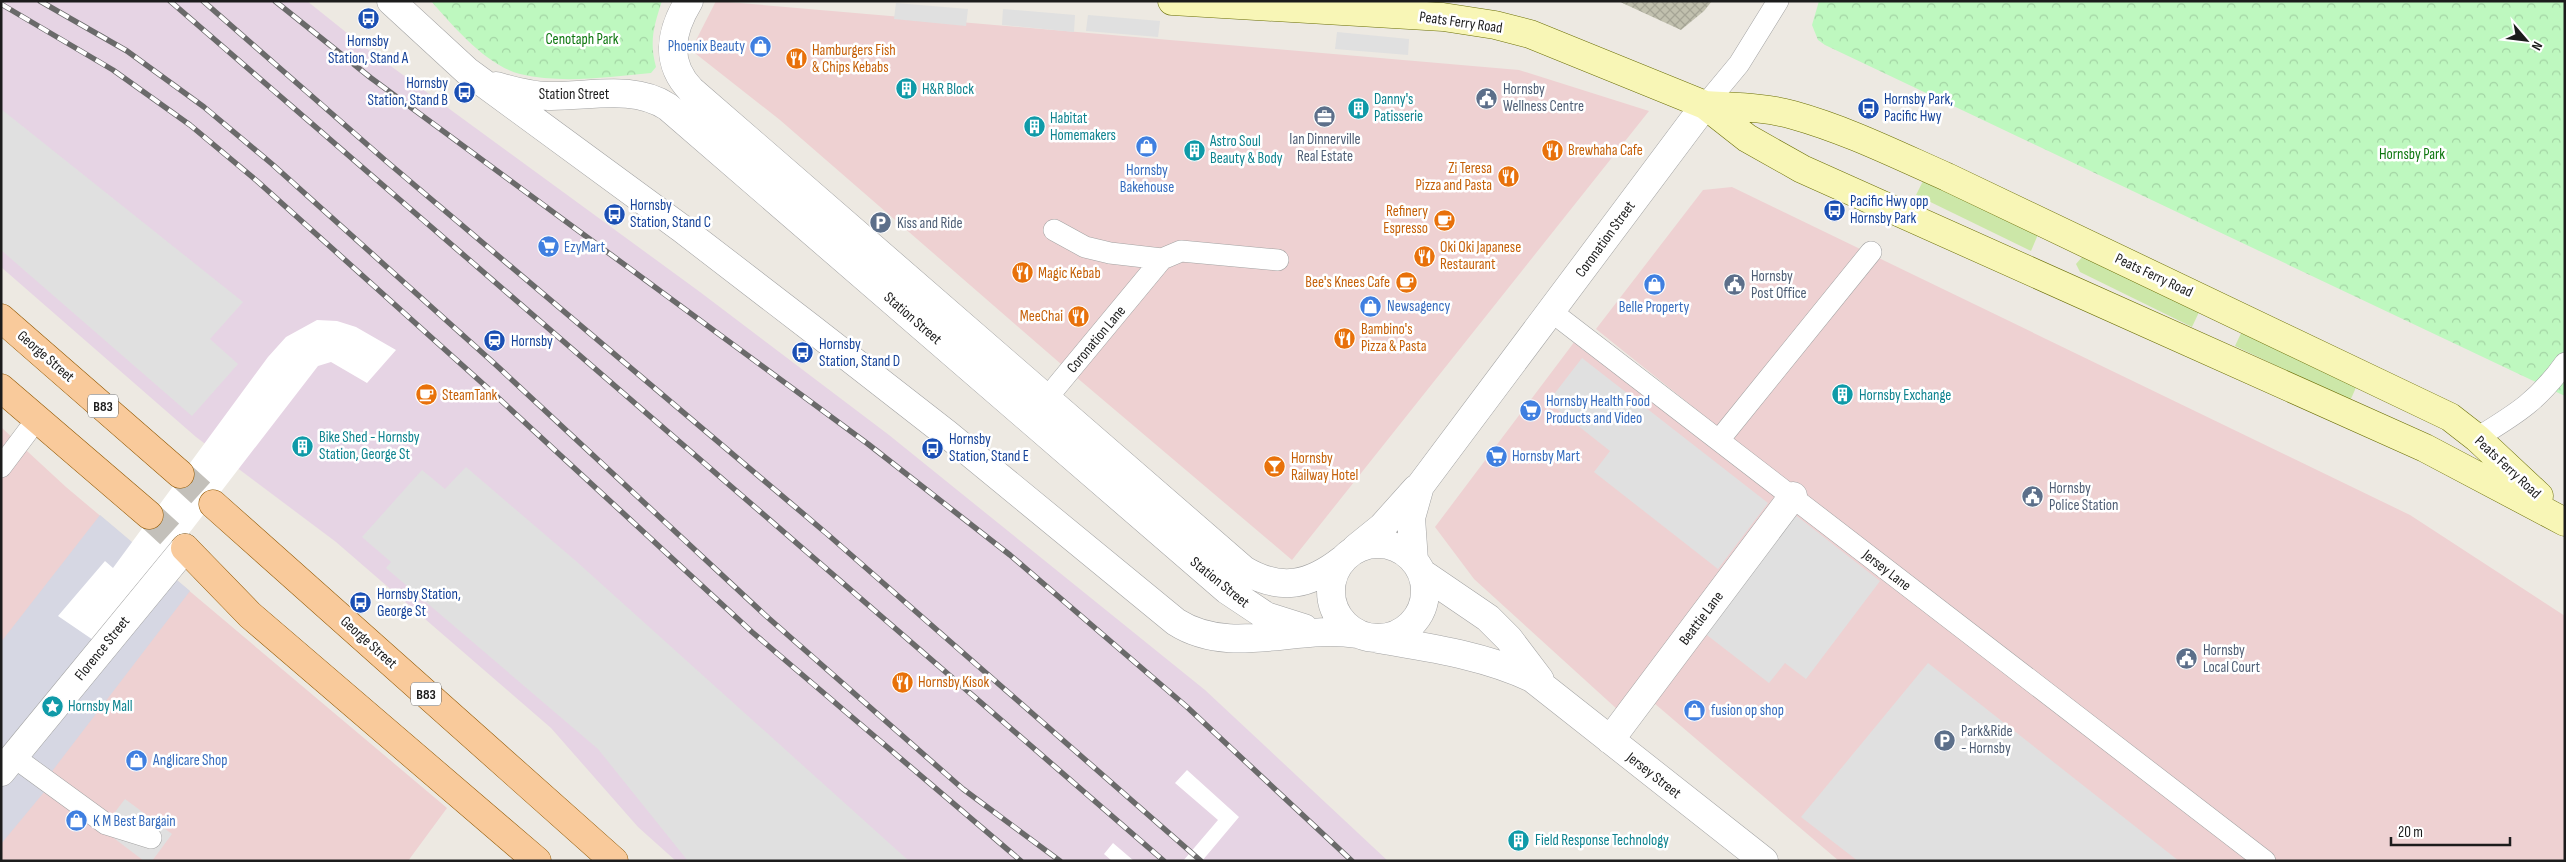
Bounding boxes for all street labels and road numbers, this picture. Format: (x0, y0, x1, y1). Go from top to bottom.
street label: Peats Ferry Road (1418, 7, 1504, 38)
street label: Station Street (539, 85, 610, 104)
street label: Coronation Street (1571, 197, 1640, 281)
street label: Peats Ferry Road (2112, 249, 2196, 302)
street label: Station Street (880, 288, 946, 349)
street label: Coronation Lane (1063, 302, 1130, 377)
street label: George Street (13, 326, 79, 387)
road number: B83 (88, 394, 118, 418)
street label: Peats Ferry Road (2471, 432, 2545, 503)
street label: Jersey Lane (1858, 545, 1915, 595)
street label: Station Street (1186, 553, 1253, 612)
street label: Beattie Lane (1675, 588, 1728, 649)
street label: Florence Street (71, 612, 134, 684)
street label: George Street (336, 612, 401, 673)
road number: B83 (411, 682, 441, 706)
street label: Jersey Street (1622, 747, 1685, 803)

